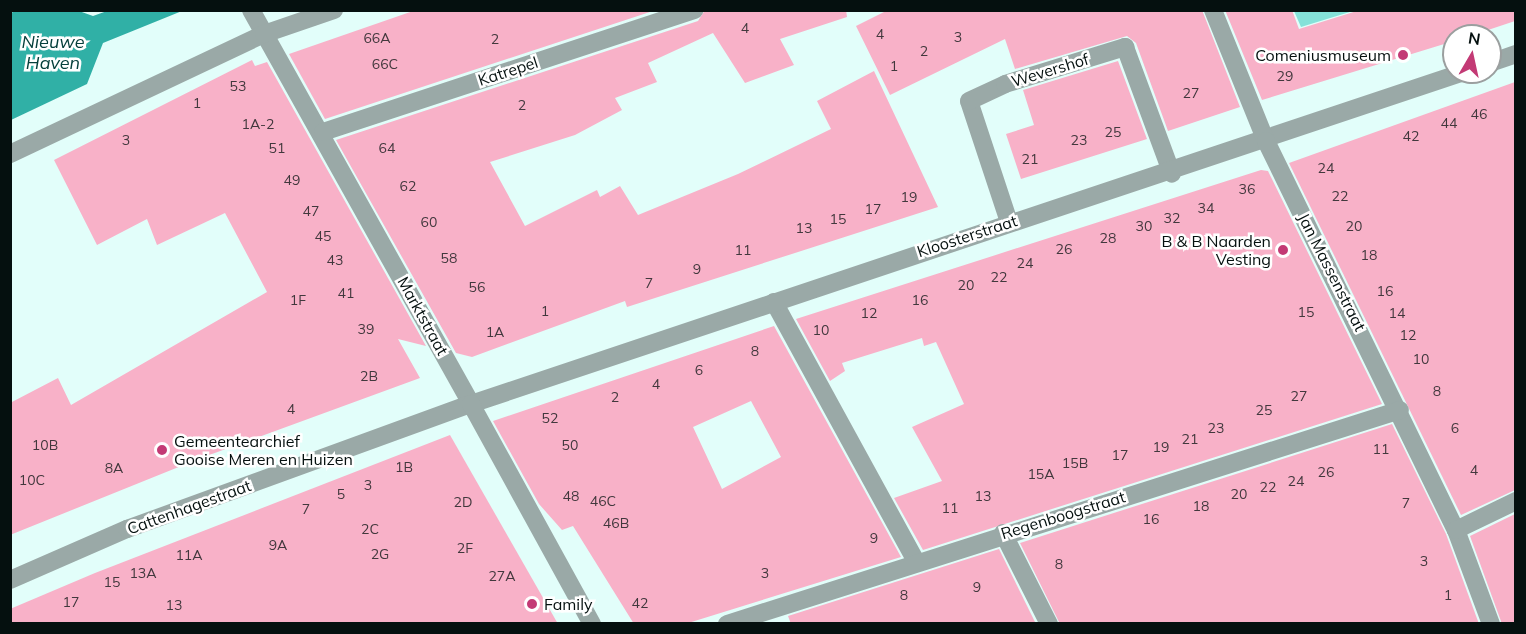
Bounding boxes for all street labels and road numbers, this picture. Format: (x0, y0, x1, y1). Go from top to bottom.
street label: Wevershof (1009, 49, 1091, 91)
street label: Katrepel (476, 52, 540, 90)
street label: Jan Massenstraat (1294, 210, 1370, 334)
street label: Kloosterstraat (915, 211, 1019, 261)
street label: Marktstraat (394, 273, 452, 359)
street label: Cattenhagestraat (124, 476, 254, 538)
street label: Regenboogstraat (999, 487, 1127, 543)

